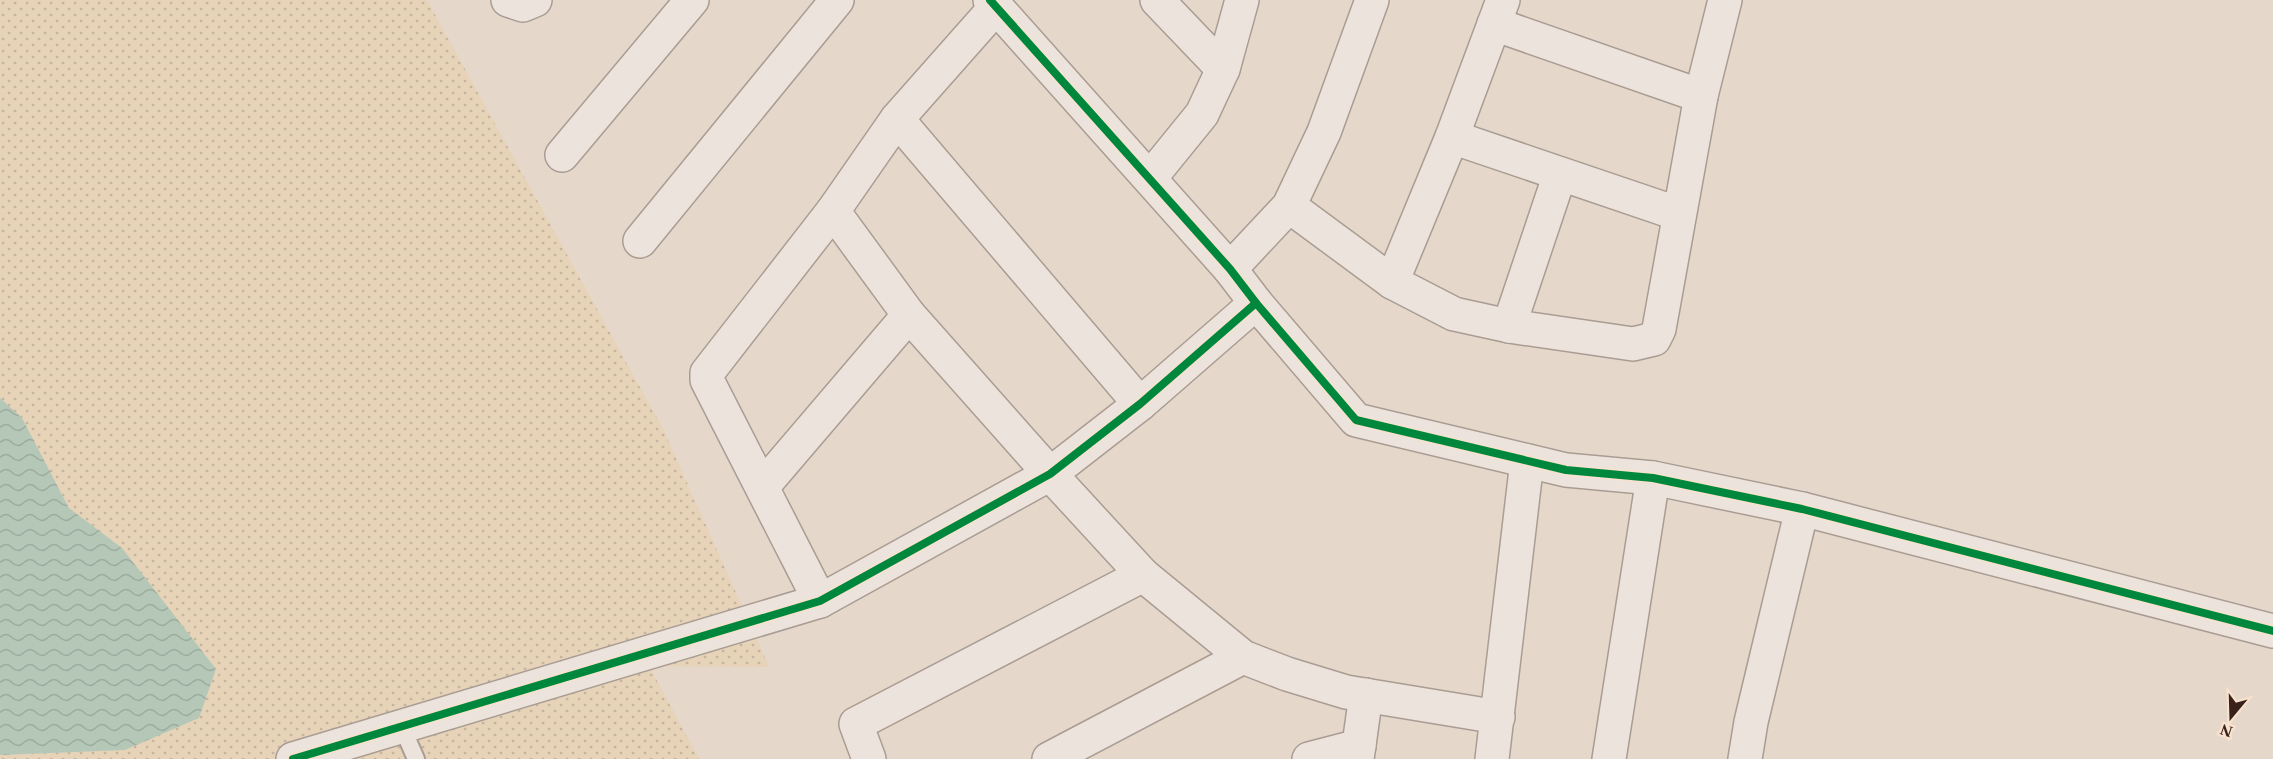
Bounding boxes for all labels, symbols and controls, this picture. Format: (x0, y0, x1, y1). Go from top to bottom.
north arrow (2201, 687, 2261, 747)
text: N (2218, 721, 2235, 741)

